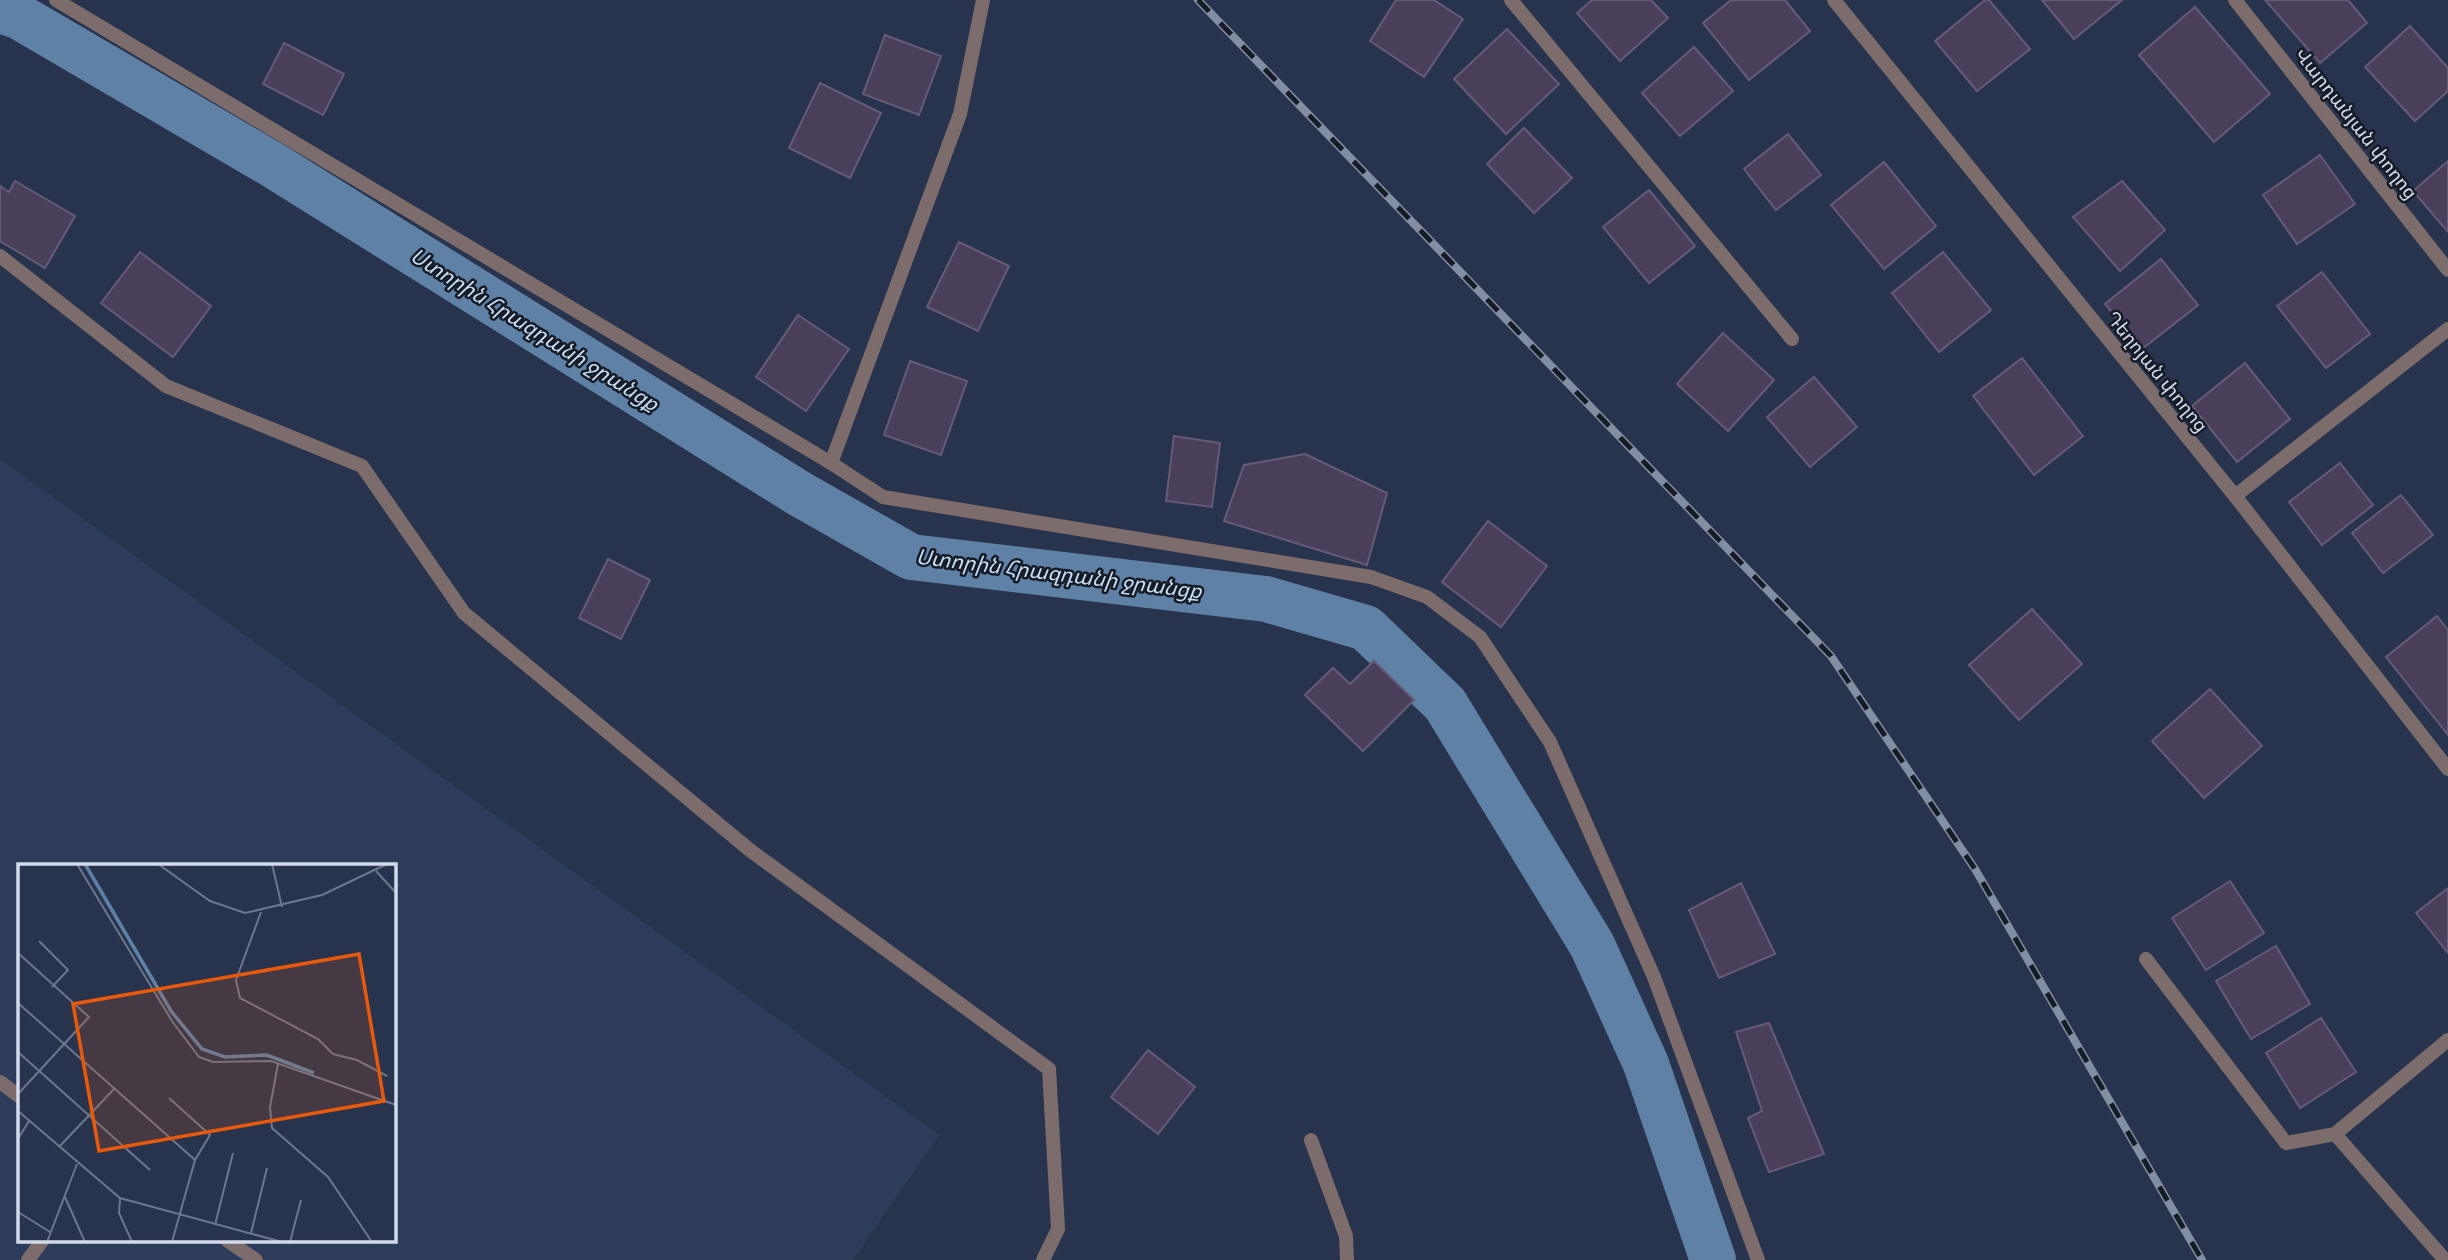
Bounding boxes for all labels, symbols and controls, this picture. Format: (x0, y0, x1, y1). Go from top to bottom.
street label: Վարդանյան փողոց (2288, 41, 2426, 205)
water label: Ստորին Հրազդանի ջրանցք (405, 239, 667, 420)
street label: Դեղոյան փողոց (2100, 304, 2216, 438)
water label: Ստորին Հրազդանի ջրանցք (914, 540, 1205, 607)
inset map (18, 864, 396, 1242)

